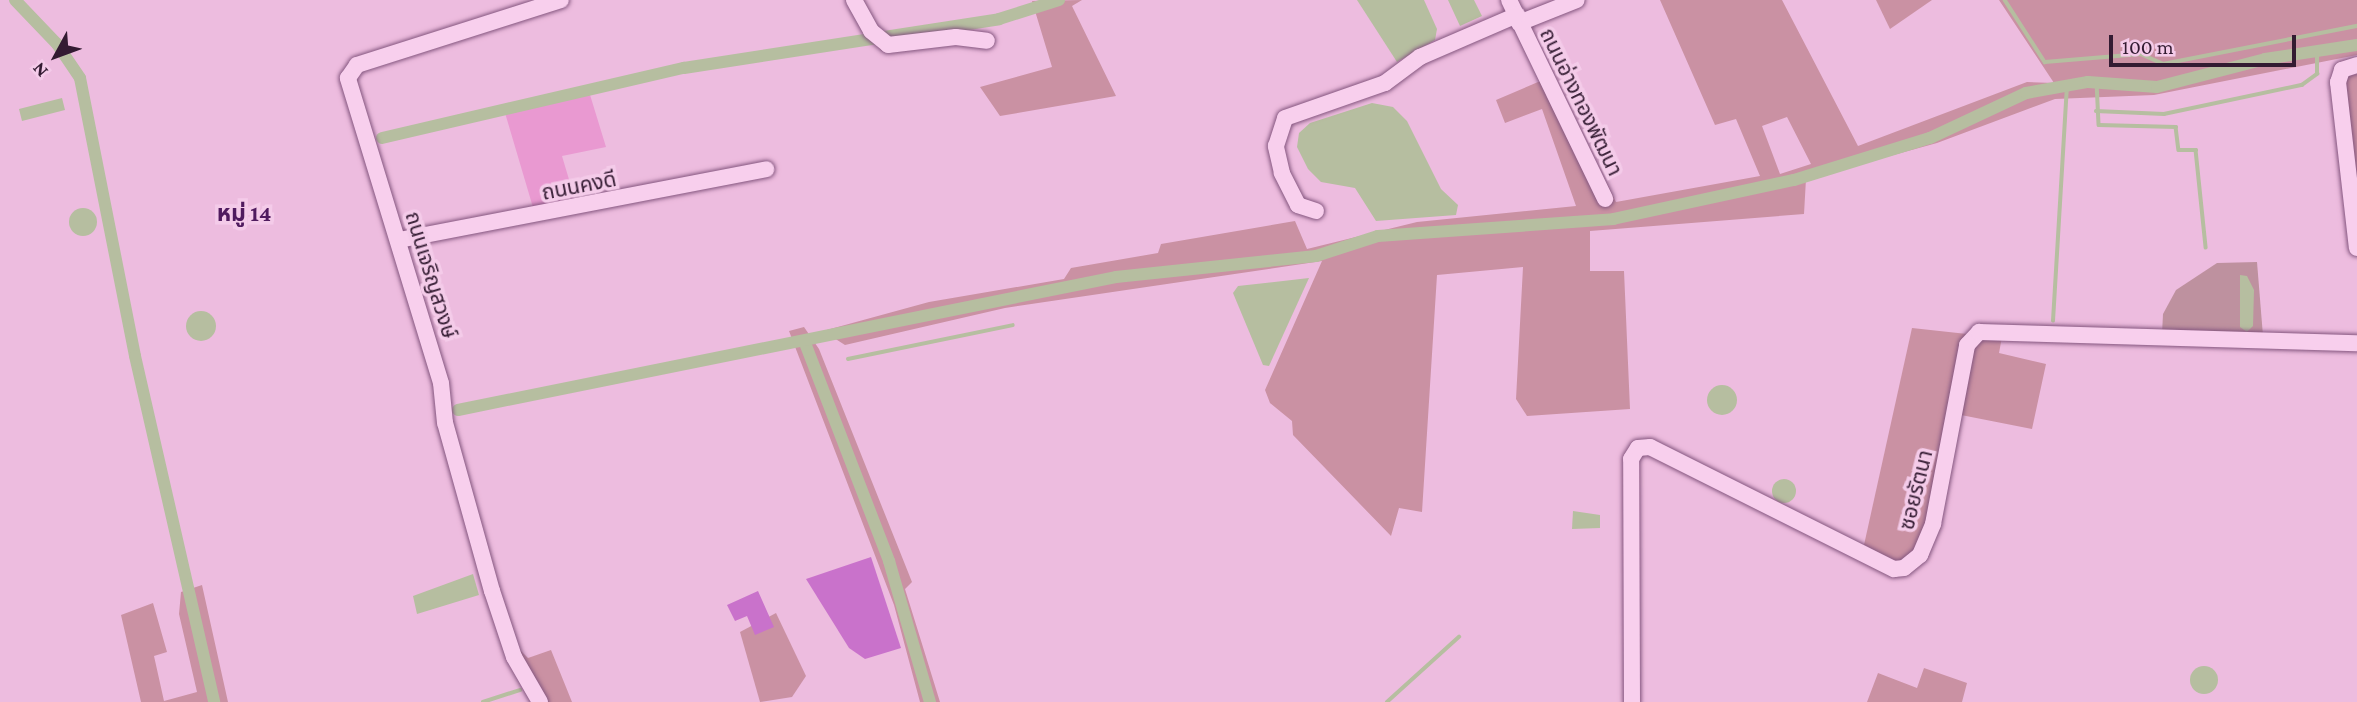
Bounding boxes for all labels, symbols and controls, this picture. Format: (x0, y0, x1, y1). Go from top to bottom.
north arrow (21, 21, 91, 91)
scale bar (2112, 21, 2299, 65)
street label: ถนนอ่างทองพัฒนา (1534, 24, 1628, 180)
text: 100 m (2122, 35, 2174, 59)
text: N (28, 58, 52, 82)
street label: ถนนคงดี (540, 166, 618, 206)
district label: หมู่ 14 (217, 199, 271, 227)
street label: ถนนเจริญสวงษ์ (400, 208, 462, 342)
street label: ซอยรัตนา (1894, 448, 1938, 532)

